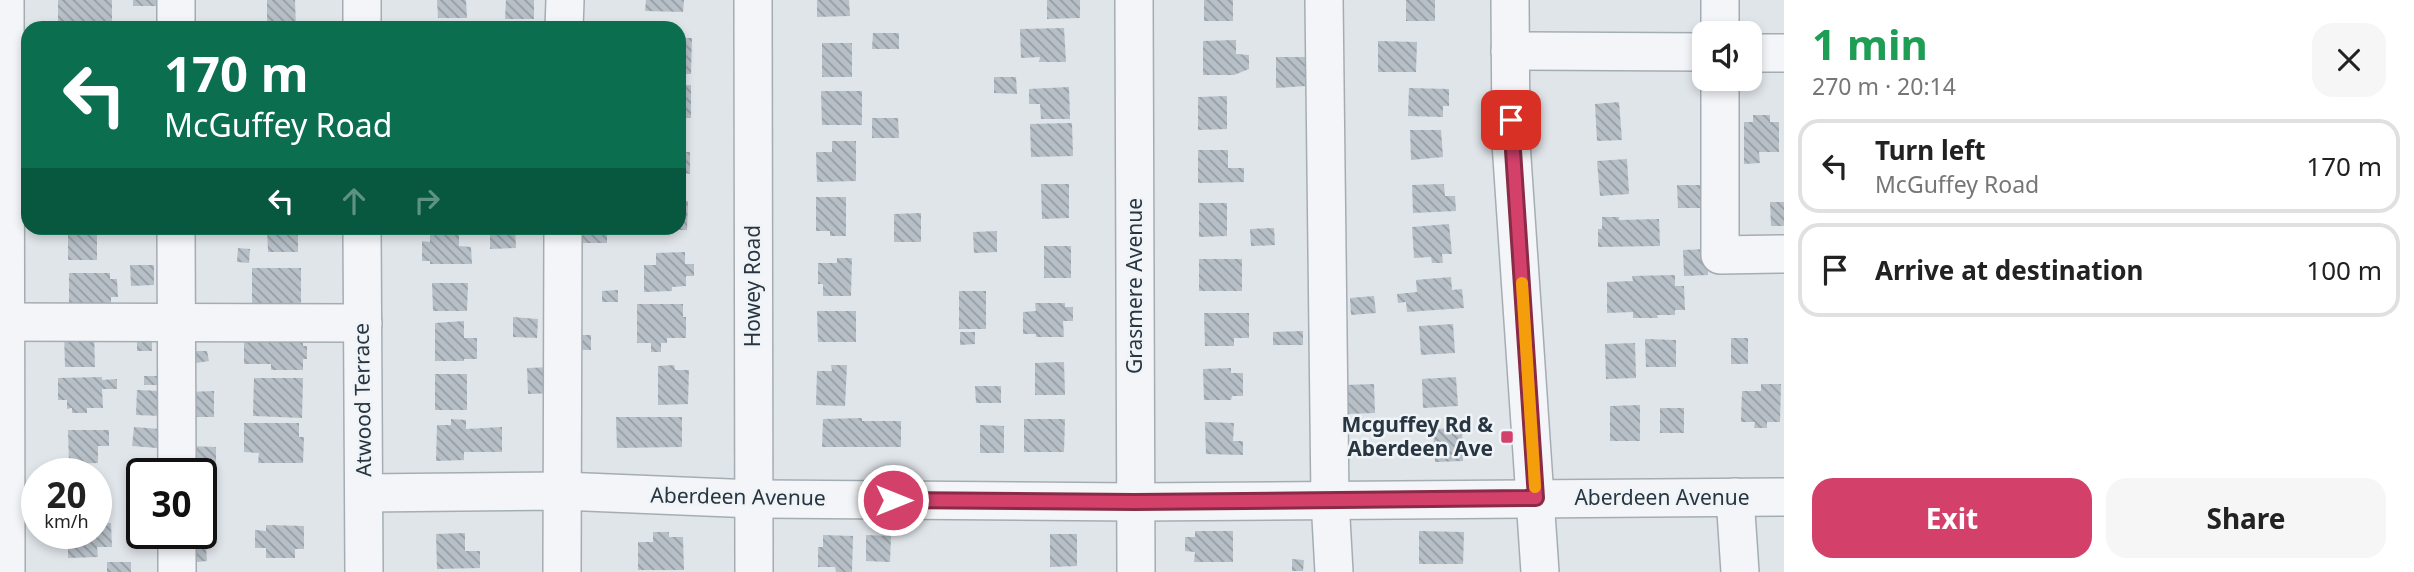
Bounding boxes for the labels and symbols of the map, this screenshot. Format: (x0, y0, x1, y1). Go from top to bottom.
pin (1481, 90, 1541, 150)
street label: Grasmere Avenue (1120, 198, 1148, 374)
street label: Howey Road (738, 225, 766, 347)
street label: Atwood Terrace (347, 323, 377, 477)
place label: Mcguffey Rd & Aberdeen Ave (1341, 410, 1493, 462)
marker: Mcguffey Rd & Aberdeen Ave (1499, 429, 1515, 445)
speed limit sign: 30 (126, 458, 217, 549)
position arrow (856, 463, 930, 537)
street label: Aberdeen Avenue (650, 480, 826, 512)
street label: Aberdeen Avenue (1574, 483, 1750, 511)

